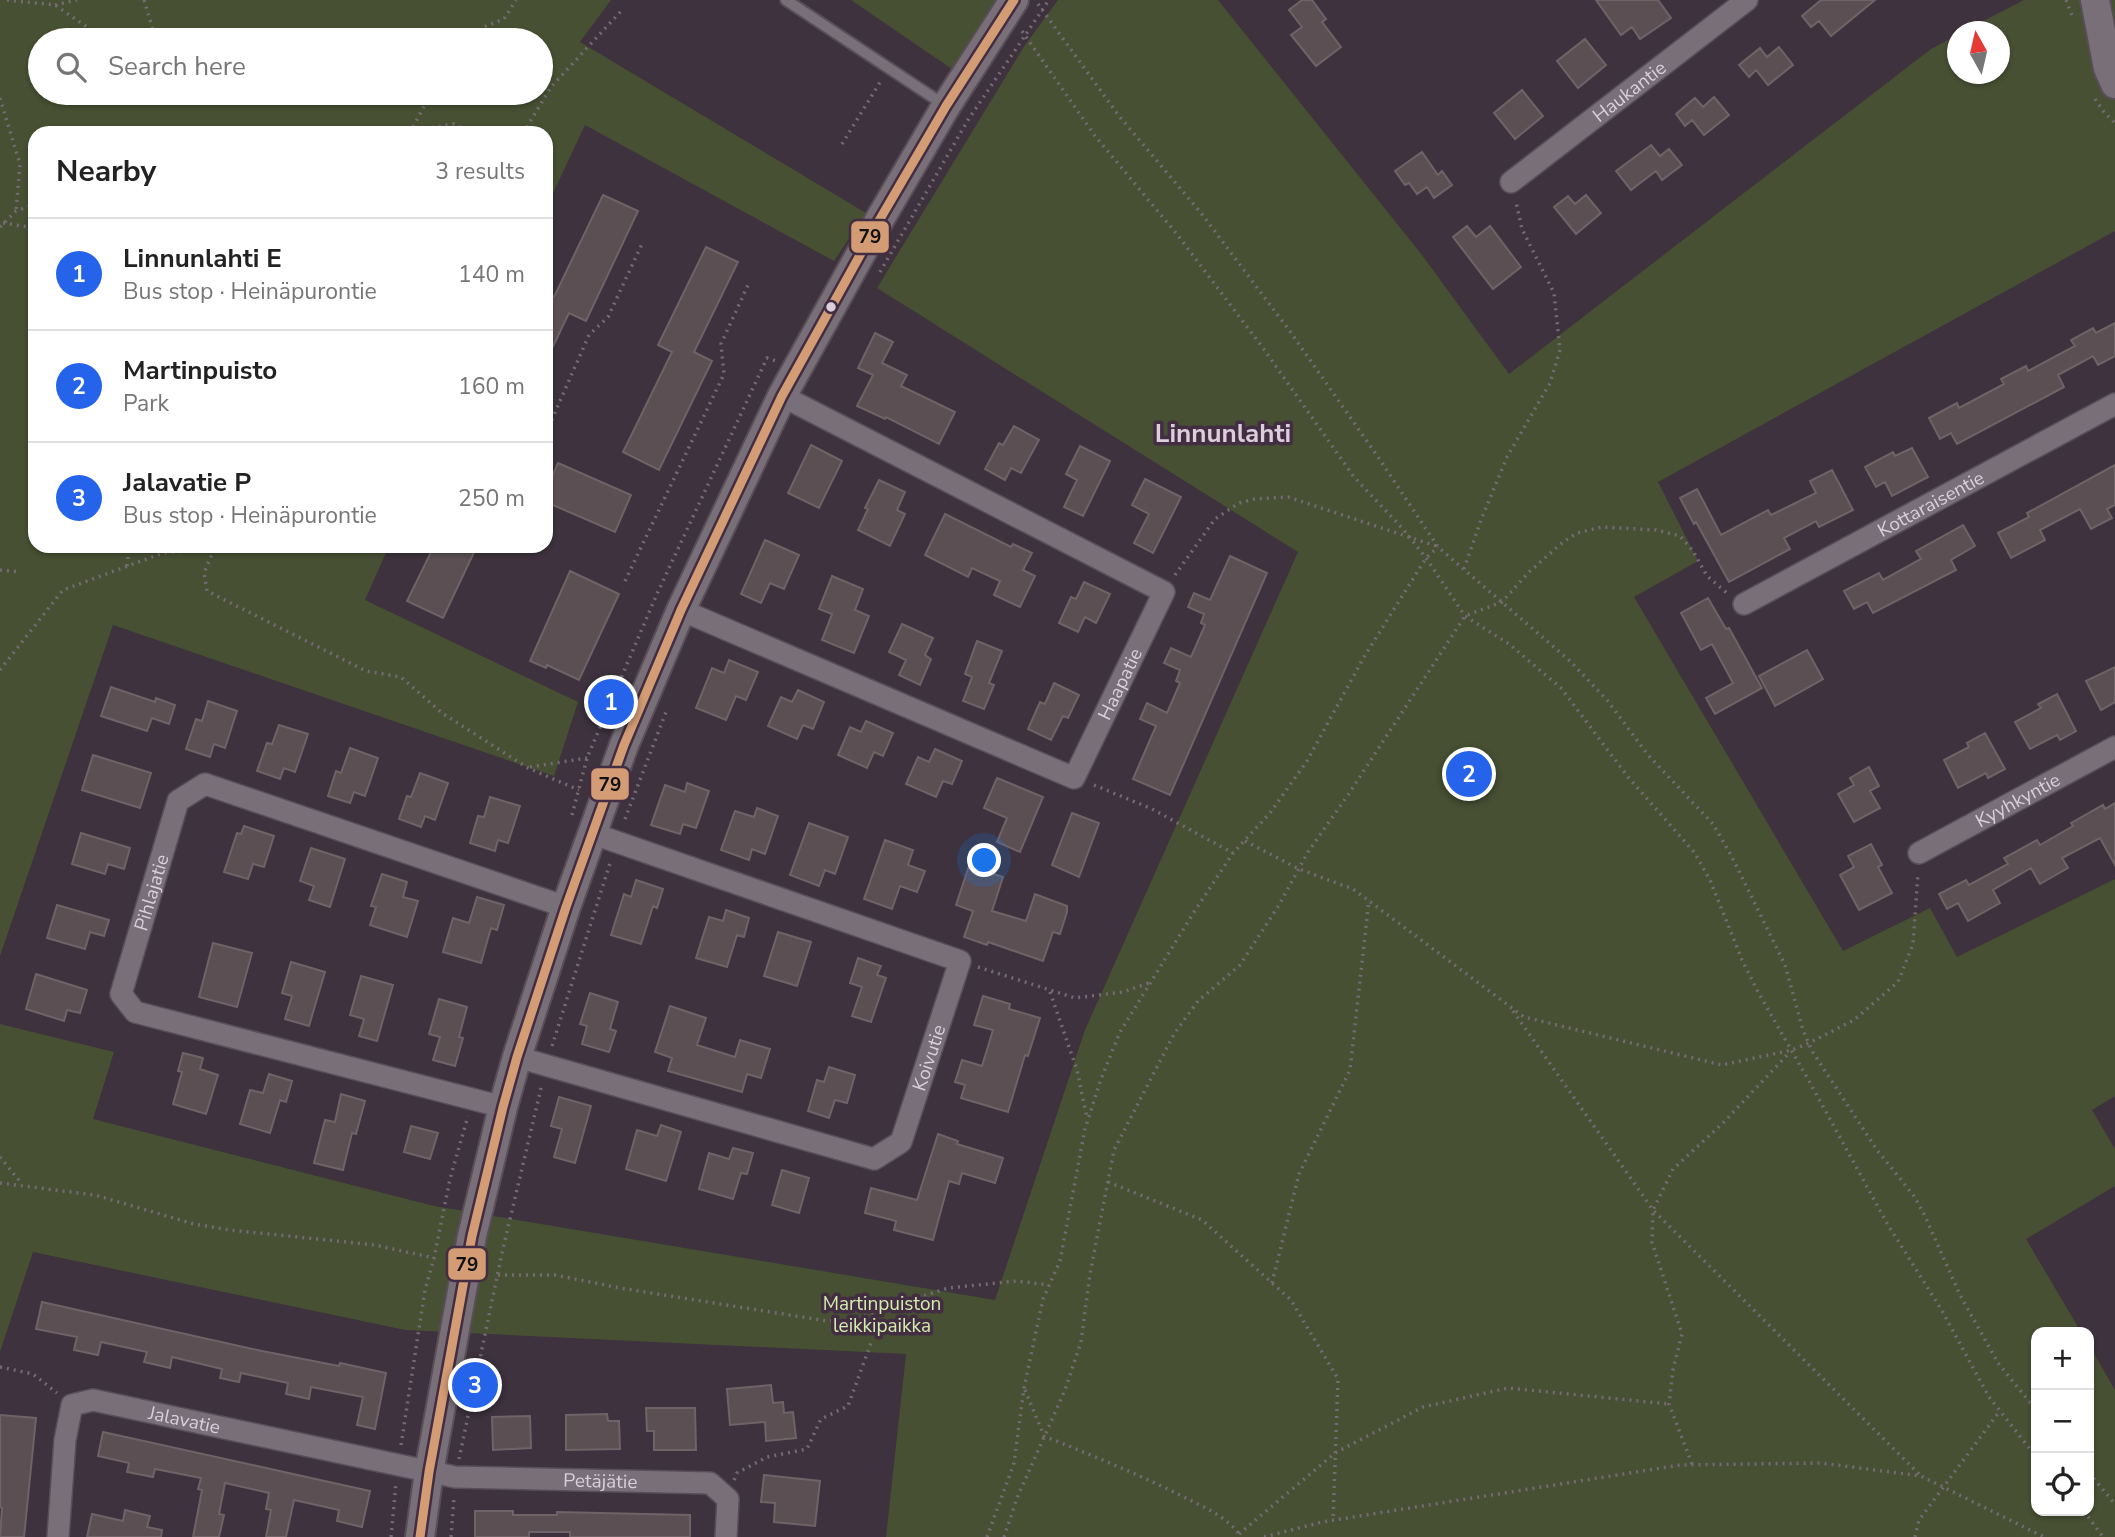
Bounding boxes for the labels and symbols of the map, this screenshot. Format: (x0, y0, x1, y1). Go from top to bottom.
north arrow (1947, 21, 2010, 84)
street label: Haukantie (1587, 55, 1672, 129)
line badge: 79 (850, 220, 890, 254)
text: 79 (859, 224, 881, 250)
unlabelled marker (824, 300, 838, 314)
district label: Linnunlahti (1155, 416, 1291, 451)
street label: Kottaraisentie (1873, 465, 1989, 544)
street label: Haapatie (1092, 644, 1149, 725)
pin: 1 (588, 676, 634, 728)
pin: 2 (1446, 748, 1492, 800)
line badge: 79 (590, 767, 630, 801)
street label: Kyyhkyntie (1971, 767, 2065, 834)
text: 79 (599, 772, 621, 798)
your location (967, 843, 1001, 877)
street label: Pihlajatie (128, 851, 176, 934)
street label: Koivutie (907, 1021, 952, 1094)
line badge: 79 (447, 1247, 487, 1281)
text: 79 (456, 1252, 478, 1278)
park label: Martinpuiston leikkipaikka (823, 1291, 941, 1339)
pin: 3 (452, 1359, 498, 1411)
street label: Jalavatie (145, 1400, 222, 1441)
street label: Petäjätie (563, 1468, 638, 1495)

